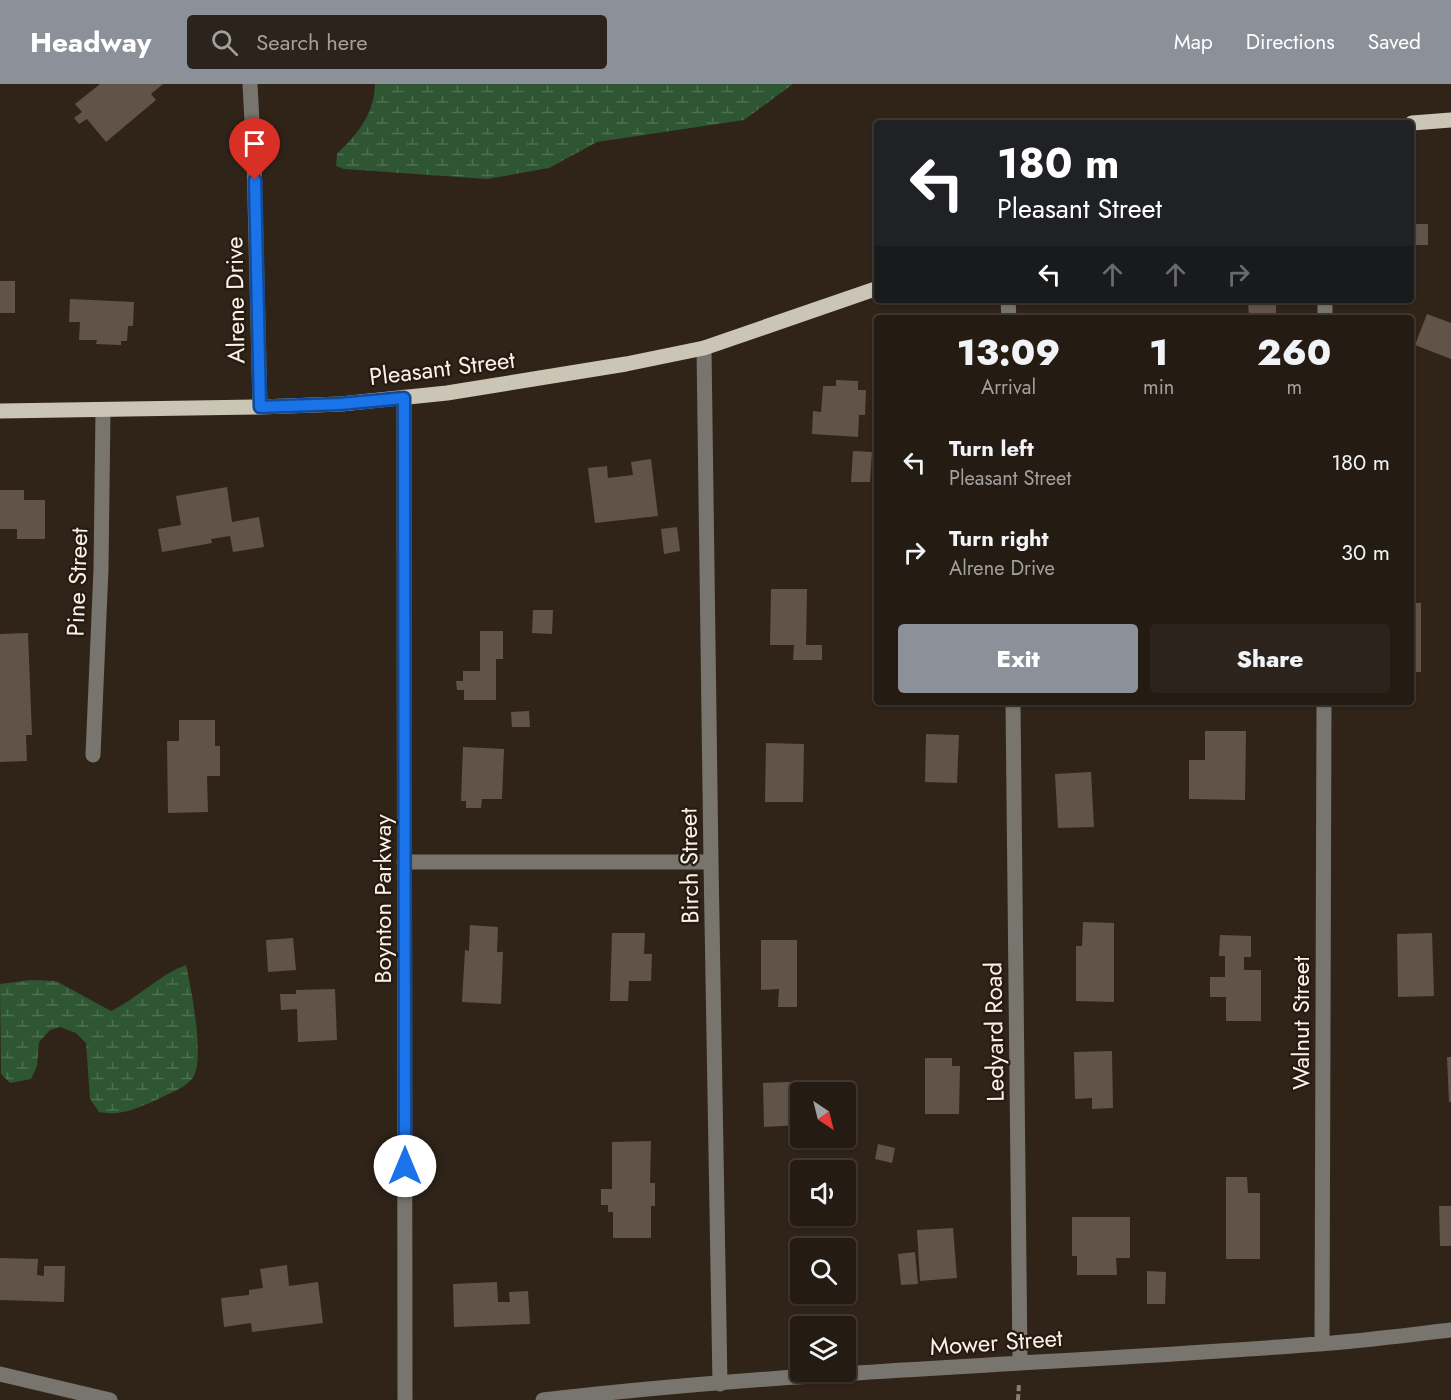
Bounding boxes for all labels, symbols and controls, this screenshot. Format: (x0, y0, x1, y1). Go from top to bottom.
search box (187, 15, 607, 69)
text: Headway (30, 22, 151, 63)
icon: search (208, 26, 241, 59)
text: Search here (256, 26, 368, 58)
text: Map (1174, 27, 1213, 57)
text: Directions (1246, 27, 1335, 57)
text: Saved (1368, 27, 1421, 57)
pin (229, 118, 280, 180)
icon: arrive (238, 127, 271, 160)
text: 180 m (997, 133, 1120, 194)
icon: left (898, 144, 976, 222)
text: Pleasant Street (997, 189, 1162, 228)
street label: Alrene Drive (216, 236, 254, 364)
icon: left (1033, 258, 1066, 291)
icon: ahead (1096, 258, 1129, 291)
icon: ahead (1159, 258, 1192, 291)
icon: right (1222, 258, 1255, 291)
text: 13:09 (957, 326, 1060, 378)
text: 1 (1149, 326, 1168, 378)
text: 260 (1257, 326, 1331, 378)
street label: Pleasant Street (367, 342, 517, 394)
text: Arrival (981, 373, 1036, 402)
text: min (1143, 373, 1174, 402)
text: m (1286, 373, 1302, 402)
text: Turn left (949, 432, 1034, 464)
icon: left (898, 446, 931, 479)
text: 180 m (1331, 446, 1390, 478)
text: Pleasant Street (949, 464, 1071, 493)
text: Turn right (949, 522, 1049, 554)
street label: Pine Street (58, 527, 96, 637)
icon: right (898, 536, 931, 569)
text: 30 m (1341, 536, 1390, 568)
text: Alrene Drive (949, 554, 1055, 583)
button: Exit (898, 624, 1138, 693)
button: Share (1150, 624, 1390, 693)
street label: Birch Street (670, 807, 708, 924)
street label: Boynton Parkway (365, 814, 400, 984)
street label: Walnut Street (1283, 956, 1318, 1090)
street label: Ledyard Road (975, 962, 1013, 1102)
north arrow (790, 1082, 856, 1148)
map controls (790, 1082, 856, 1382)
position arrow (373, 1134, 437, 1198)
button: sound (790, 1160, 856, 1226)
button: search (790, 1238, 856, 1304)
button: layers (790, 1316, 856, 1382)
street label: Mower Street (928, 1320, 1064, 1364)

